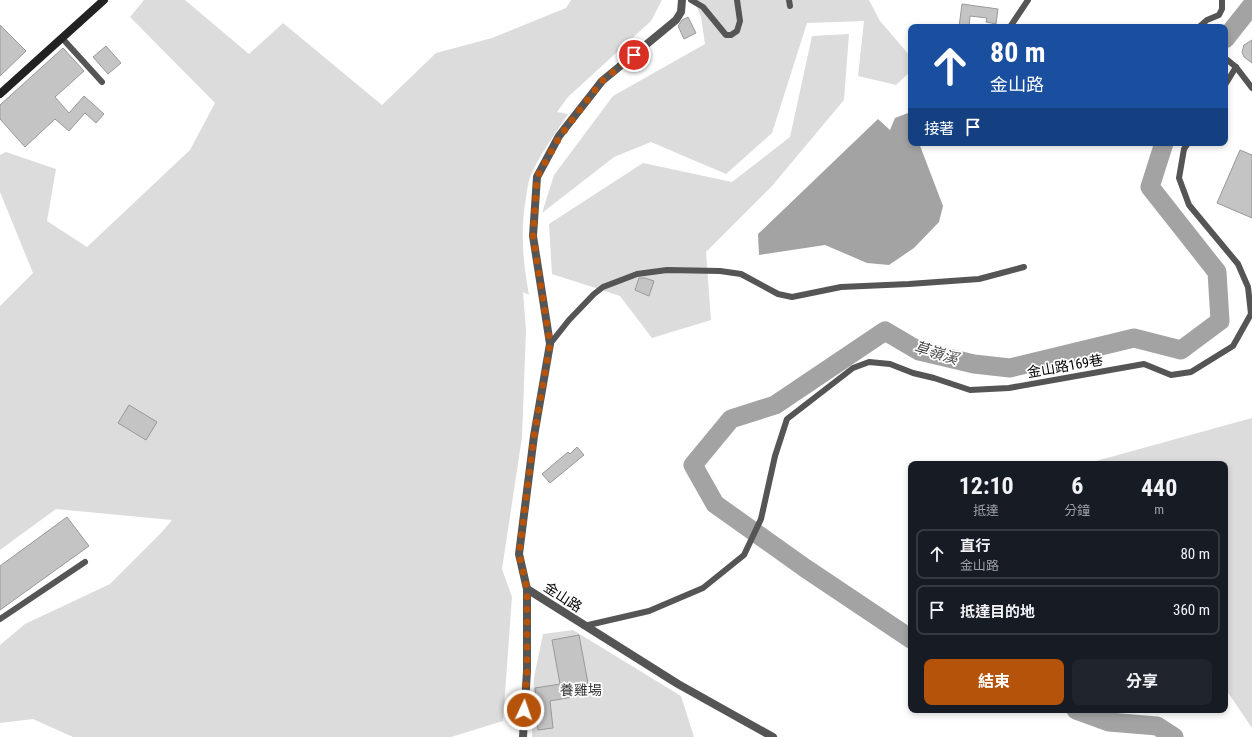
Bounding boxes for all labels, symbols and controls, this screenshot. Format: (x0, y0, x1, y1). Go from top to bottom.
text: 80 m (990, 36, 1046, 69)
pin (617, 38, 651, 72)
icon: ahead (924, 40, 976, 92)
icon: arrive (623, 44, 645, 66)
text: 金山路 (990, 74, 1044, 95)
icon: arrive (962, 116, 984, 138)
text: 接著 (924, 120, 954, 138)
water label: 草嶺溪 (912, 338, 962, 369)
street label: 金山路169巷 (1026, 351, 1104, 381)
text: 12:10 (959, 472, 1014, 500)
text: 6 (1071, 472, 1083, 500)
text: 440 (1141, 474, 1177, 502)
text: m (1154, 502, 1164, 517)
text: 抵達 (973, 503, 999, 518)
text: 分鐘 (1064, 503, 1090, 518)
text: 直行 (960, 537, 990, 555)
icon: ahead (926, 543, 948, 565)
text: 80 m (1180, 545, 1210, 563)
text: 金山路 (960, 558, 999, 573)
street label: 金山路 (541, 579, 585, 615)
icon: arrive (926, 599, 948, 621)
text: 360 m (1173, 601, 1210, 619)
text: 抵達目的地 (960, 603, 1035, 621)
button: 結束 (924, 659, 1064, 705)
button: 分享 (1072, 659, 1212, 705)
park label: 養雞場 (560, 682, 602, 698)
position arrow (503, 689, 545, 731)

